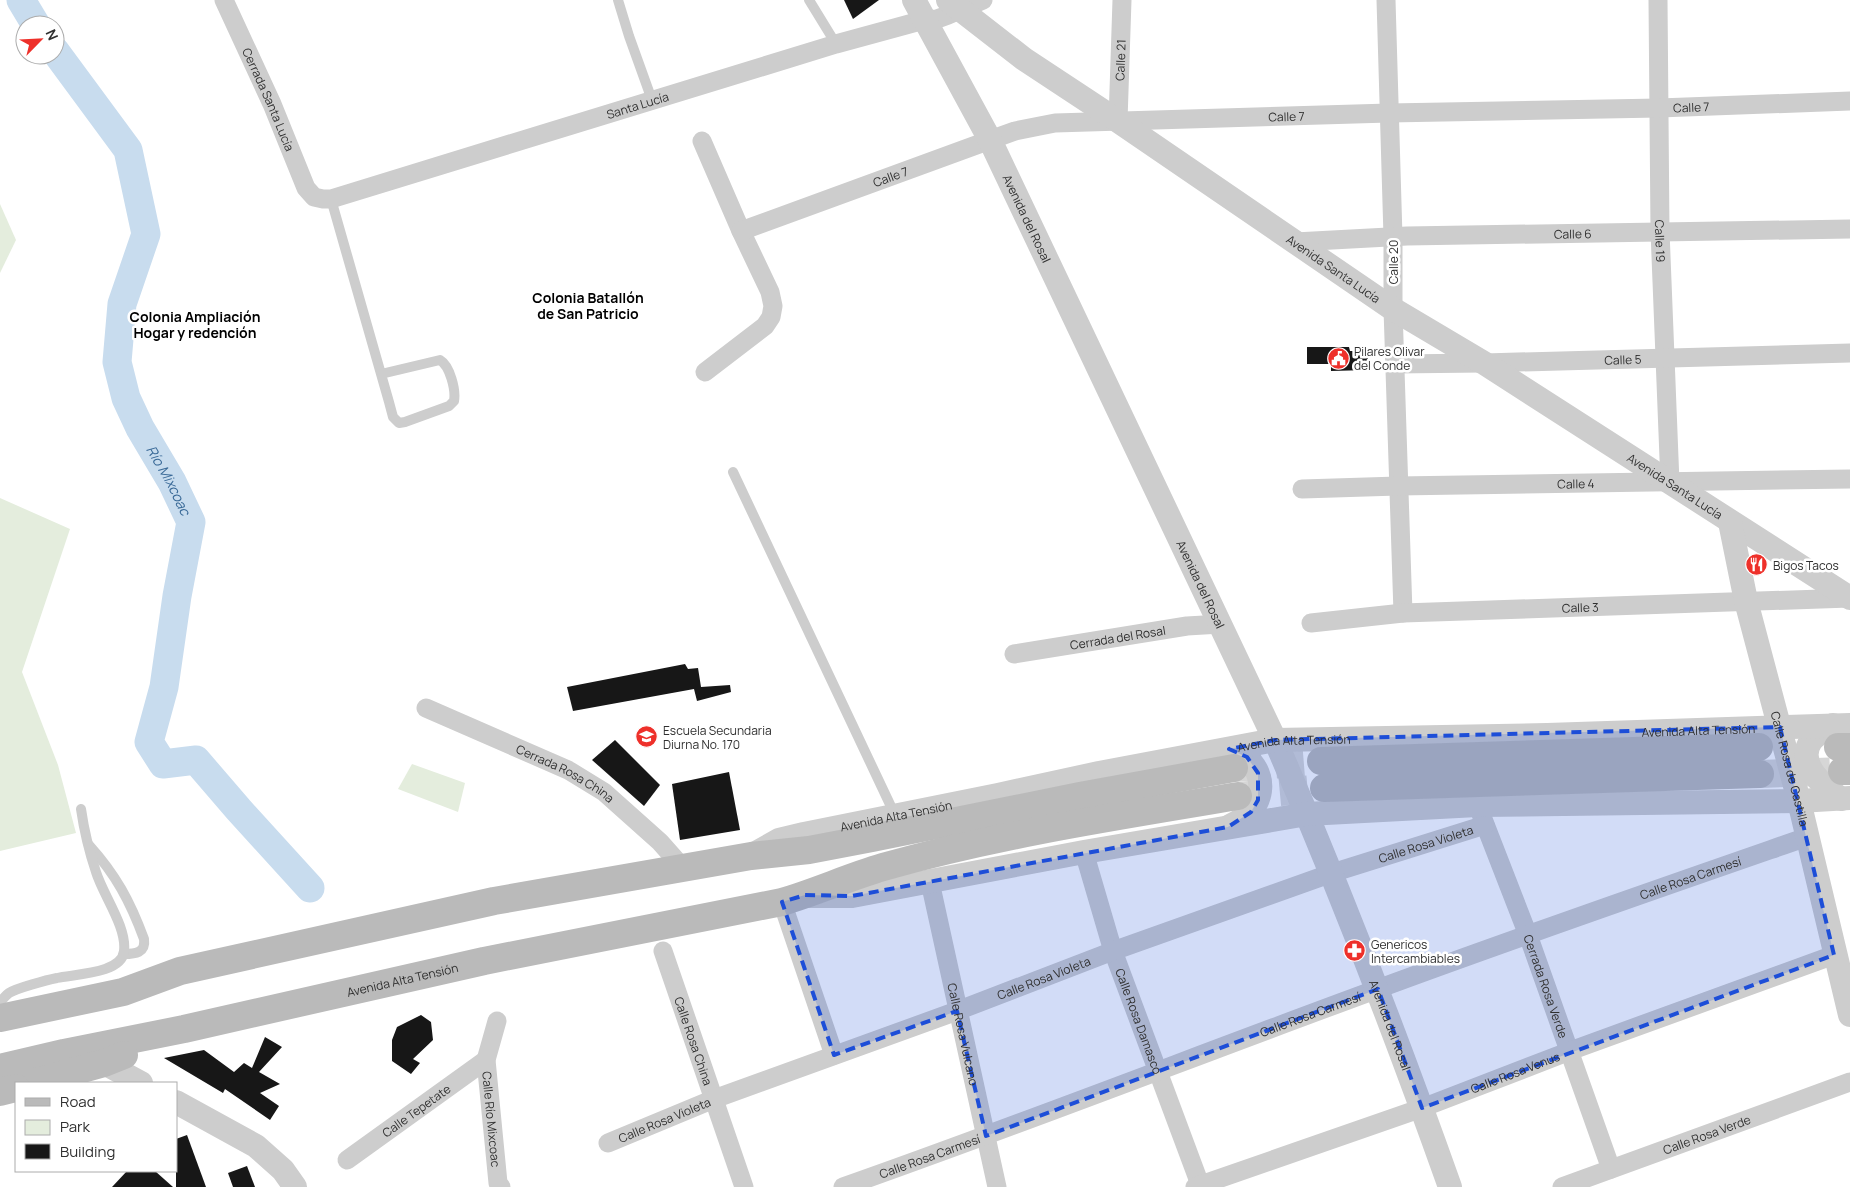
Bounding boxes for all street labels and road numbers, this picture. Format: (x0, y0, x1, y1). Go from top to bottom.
street label: Calle 21 (1111, 39, 1129, 81)
street label: Cerrada Santa Lucía (239, 45, 299, 154)
street label: Santa Lucía (604, 87, 671, 123)
street label: Calle 7 (1673, 98, 1710, 116)
street label: Calle 7 (1268, 107, 1305, 125)
street label: Calle 7 (870, 162, 910, 191)
street label: Avenida del Rosal (999, 171, 1055, 265)
street label: Calle 19 (1651, 220, 1670, 263)
street label: Calle 6 (1554, 225, 1592, 242)
street label: Avenida Santa Lucía (1283, 230, 1384, 307)
street label: Calle 20 (1385, 240, 1402, 284)
street label: Calle 5 (1604, 350, 1642, 368)
street label: Avenida Santa Lucía (1624, 449, 1726, 523)
street label: Calle 4 (1557, 474, 1595, 492)
street label: Avenida del Rosal (1173, 537, 1229, 631)
street label: Calle 3 (1562, 598, 1599, 616)
street label: Cerrada del Rosal (1069, 621, 1167, 653)
street label: Calle Rosa de Castilla (1767, 709, 1813, 828)
street label: Avenida Alta Tensión (1641, 720, 1756, 740)
street label: Avenida Alta Tensión (1236, 730, 1351, 755)
street label: Cerrada Rosa China (514, 740, 618, 806)
street label: Avenida Alta Tensión (839, 796, 954, 835)
street label: Calle Rosa Violeta (1376, 821, 1475, 866)
street label: Calle Rosa Carmesí (1637, 852, 1743, 903)
street label: Cerrada Rosa Verde (1520, 932, 1572, 1040)
street label: Calle Rosa Violeta (995, 952, 1093, 1003)
street label: Avenida Alta Tensión (345, 959, 460, 1000)
street label: Calle Rosa Damasco (1112, 966, 1167, 1076)
street label: Avenida del Rosal (1366, 977, 1415, 1073)
street label: Calle Rosa Vulcano (944, 981, 983, 1087)
street label: Calle Rosa Carmesí (1257, 988, 1363, 1041)
street label: Calle Rosa China (671, 994, 717, 1087)
street label: Calle Rosa Venus (1468, 1047, 1562, 1097)
street label: Calle Río Mixcoac (479, 1071, 505, 1168)
street label: Calle Tepetate (378, 1080, 454, 1141)
street label: Calle Rosa Violeta (616, 1093, 713, 1146)
street label: Calle Rosa Verde (1660, 1110, 1753, 1158)
street label: Calle Rosa Carmesí (877, 1130, 983, 1182)

